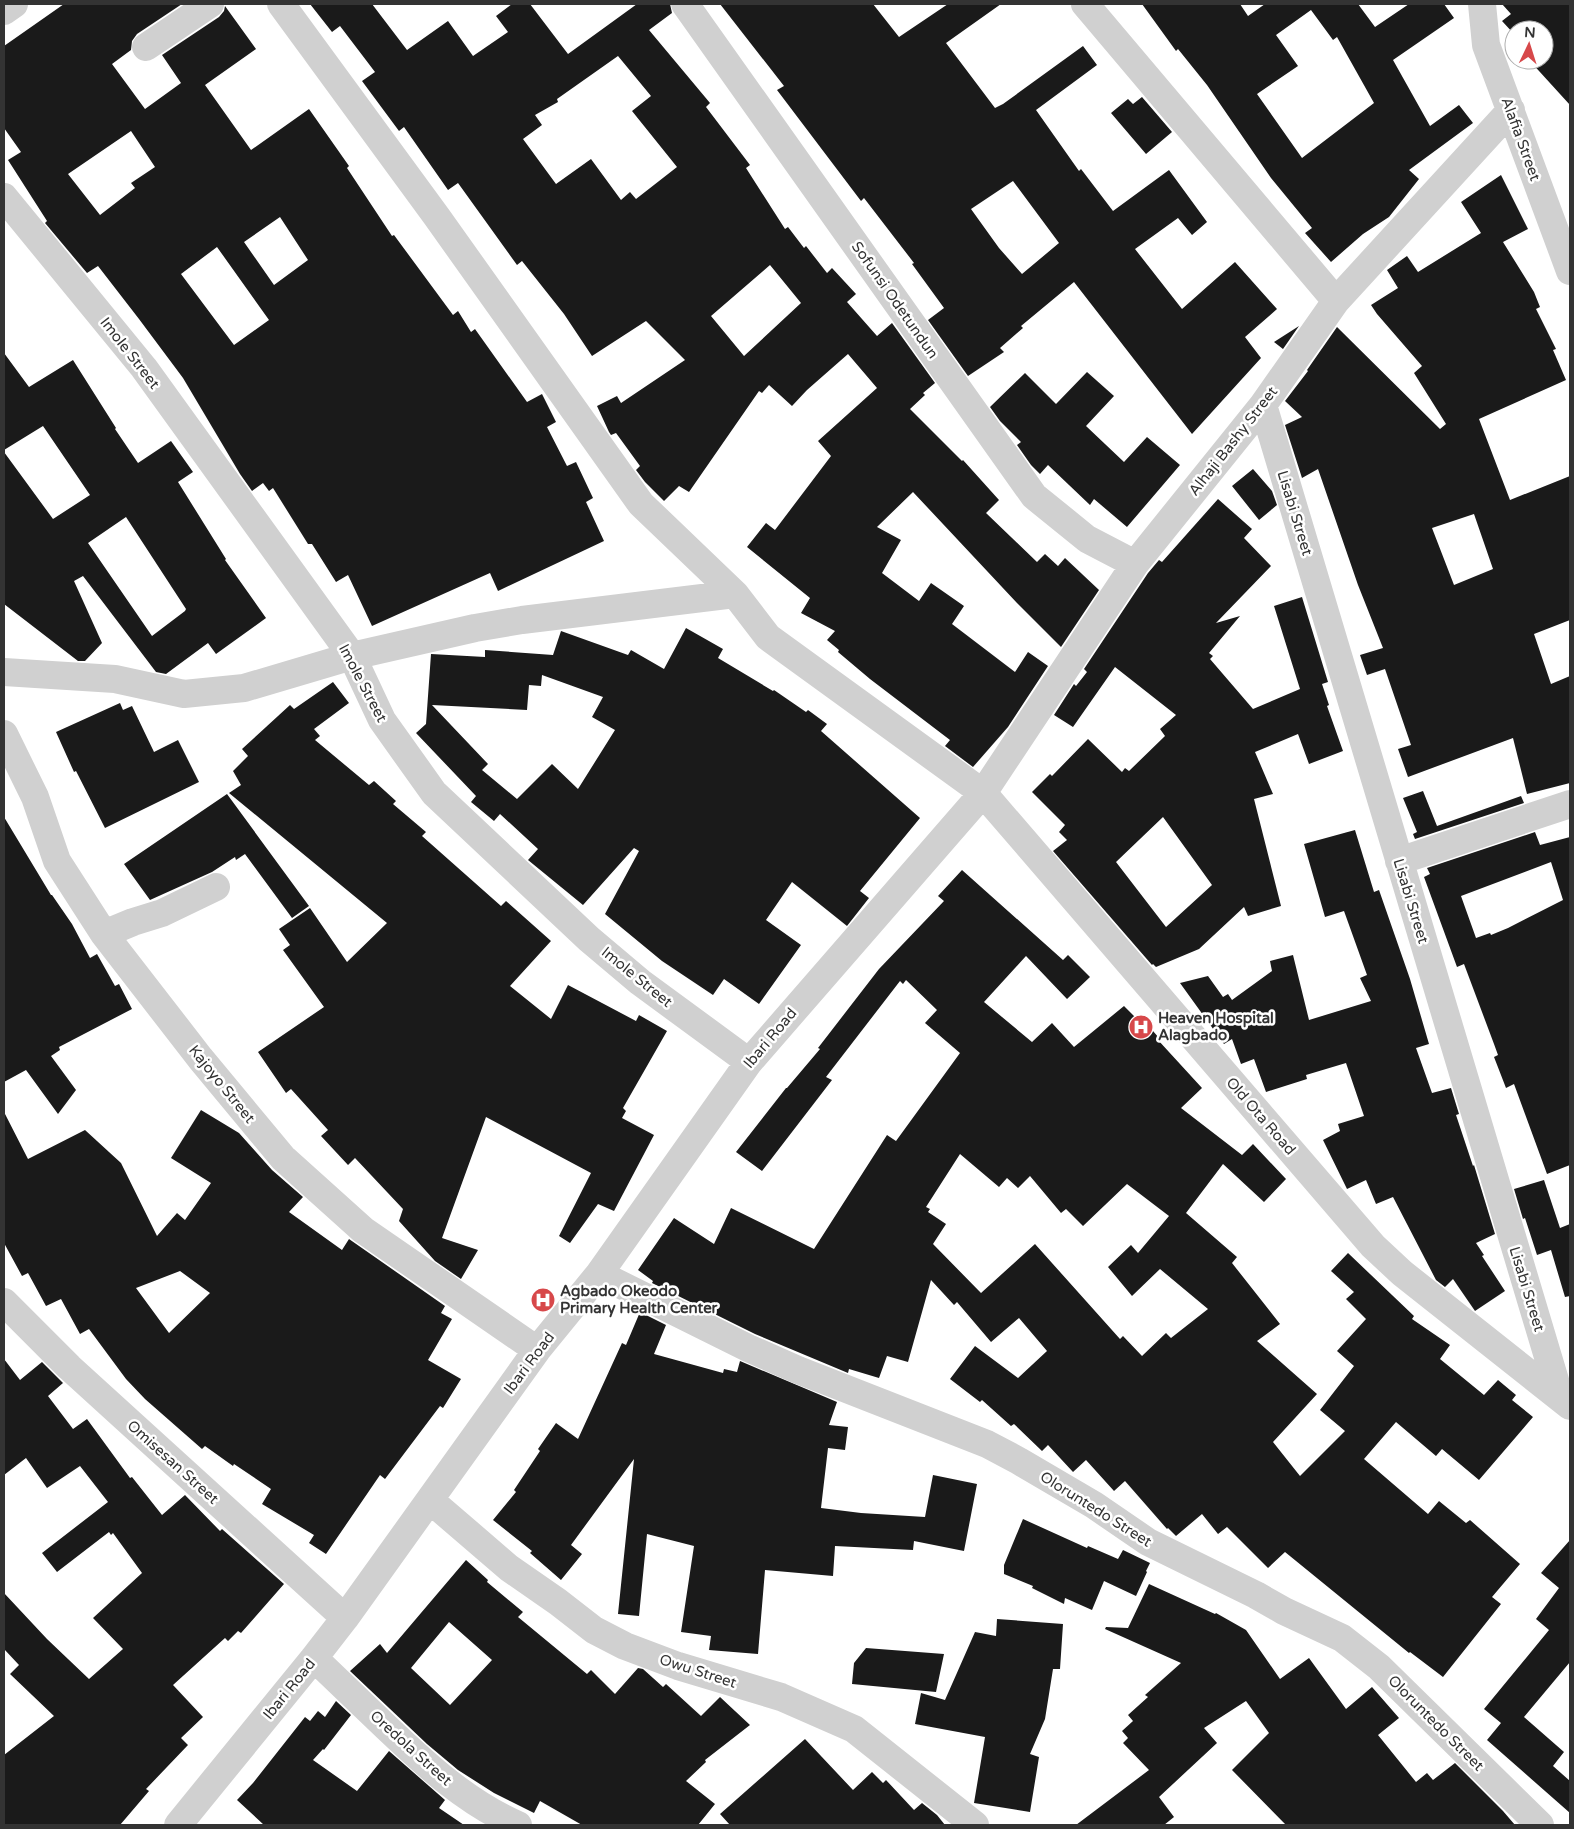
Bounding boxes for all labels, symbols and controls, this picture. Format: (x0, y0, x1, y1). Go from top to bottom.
north arrow (1504, 20, 1554, 70)
text: N (1524, 24, 1536, 41)
street label: Alafia Street (1498, 95, 1545, 184)
street label: Sofunsi Odetundun (848, 238, 942, 362)
street label: Imole Street (96, 314, 164, 393)
street label: Alhaji Bashy Street (1185, 383, 1281, 499)
street label: Lisabi Street (1274, 468, 1317, 558)
street label: Imole Street (335, 641, 391, 725)
street label: Lisabi Street (1390, 856, 1433, 946)
street label: Imole Street (598, 943, 676, 1011)
street label: Ibari Road (740, 1004, 800, 1072)
place label: Heaven Hospital Alagbado (1158, 1009, 1274, 1045)
hospital icon: Heaven Hospital Alagbado (1128, 1014, 1154, 1040)
street label: Kajoyo Street (185, 1041, 259, 1127)
street label: Old Ota Road (1222, 1073, 1300, 1159)
street label: Lisabi Street (1506, 1244, 1549, 1334)
place label: Agbado Okeodo Primary Health Center (560, 1282, 718, 1318)
hospital icon: Agbado Okeodo Primary Health Center (530, 1287, 556, 1313)
street label: Ibari Road (500, 1328, 558, 1398)
street label: Omisesan Street (124, 1416, 223, 1508)
street label: Oloruntedo Street (1037, 1467, 1155, 1551)
street label: Owu Street (657, 1650, 739, 1692)
street label: Ibari Road (259, 1655, 319, 1723)
street label: Oloruntedo Street (1384, 1671, 1488, 1775)
street label: Oredola Street (366, 1707, 456, 1790)

